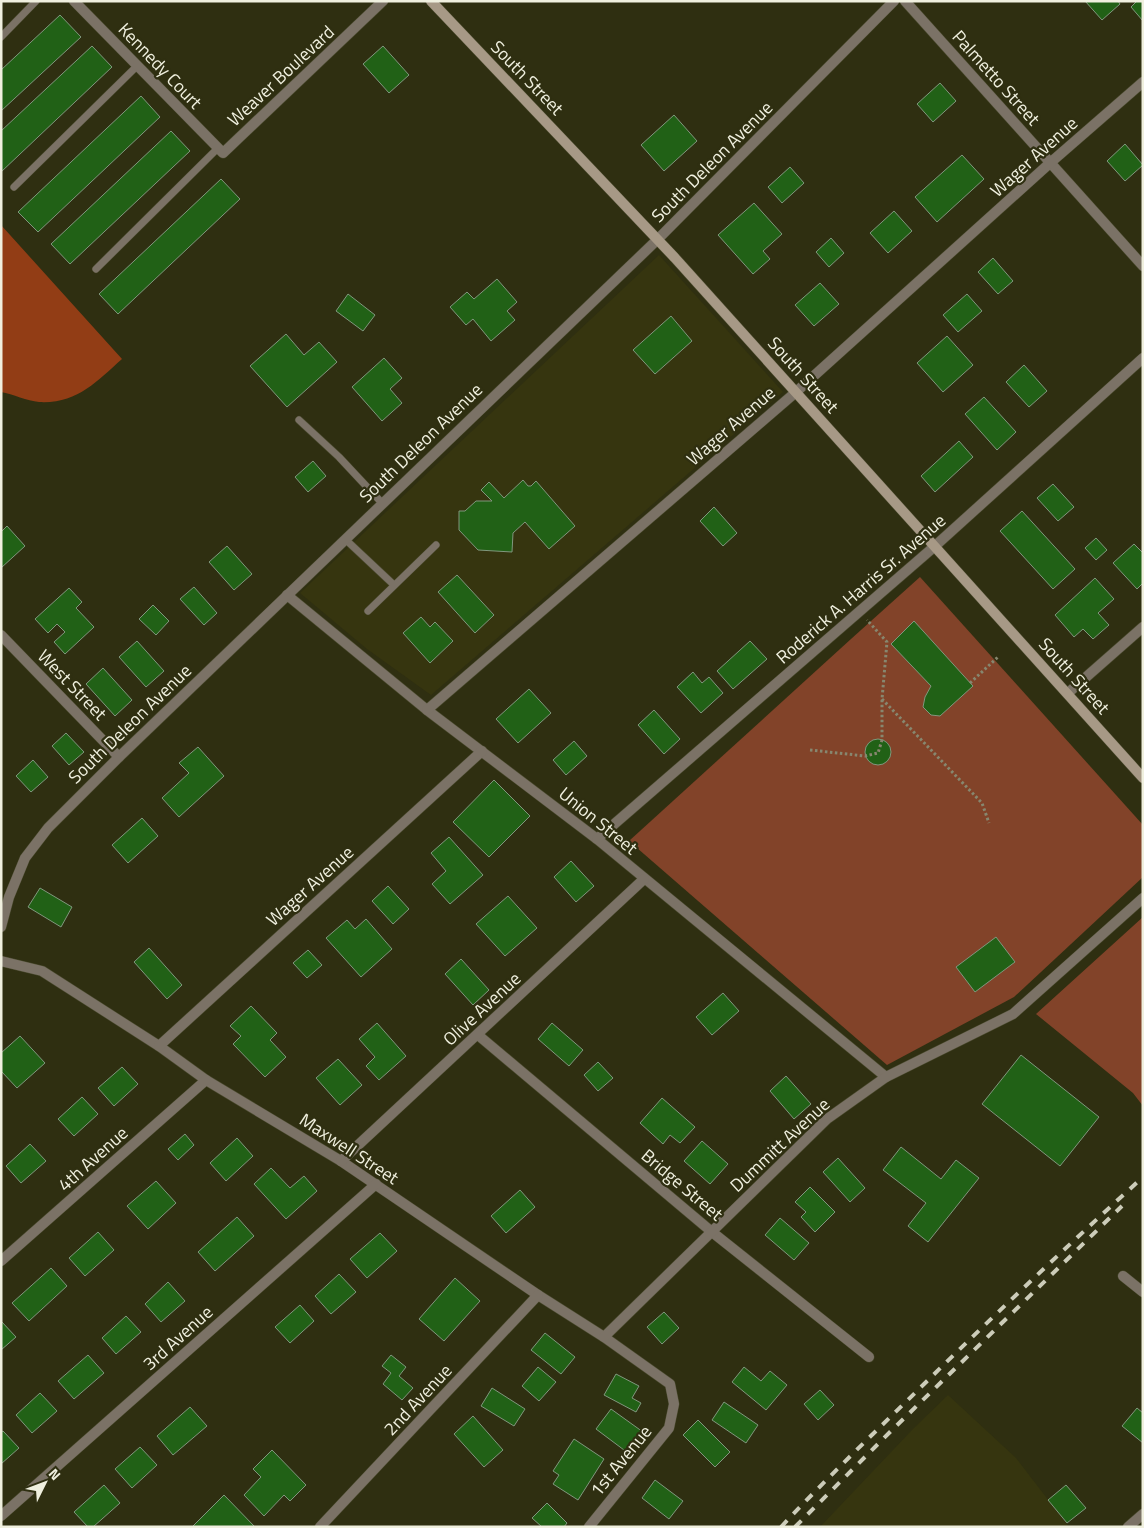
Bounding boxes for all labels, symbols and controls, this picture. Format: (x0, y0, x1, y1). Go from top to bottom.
street label: Kennedy Court (112, 16, 209, 115)
street label: Weaver Boulevard (221, 19, 340, 132)
street label: Palmetto Street (946, 24, 1047, 132)
street label: South Street (485, 34, 571, 122)
street label: South Deleon Avenue (645, 95, 779, 229)
street label: Wager Avenue (984, 110, 1083, 203)
street label: South Street (761, 330, 846, 420)
street label: South Deleon Avenue (353, 377, 488, 509)
street label: Wager Avenue (680, 380, 781, 472)
street label: Roderick A. Harris Sr. Avenue (770, 507, 952, 670)
street label: South Street (1032, 631, 1117, 721)
street label: West Street (31, 643, 114, 727)
street label: South Deleon Avenue (62, 658, 197, 790)
street label: Union Street (553, 780, 644, 861)
street label: Wager Avenue (260, 839, 359, 932)
street label: Olive Avenue (437, 965, 527, 1052)
street label: Dummitt Avenue (724, 1091, 836, 1198)
street label: Maxwell Street (294, 1106, 405, 1191)
street label: 4th Avenue (52, 1120, 134, 1198)
street label: Bridge Street (636, 1142, 730, 1227)
street label: 3rd Avenue (137, 1299, 219, 1376)
street label: 2nd Avenue (377, 1358, 458, 1442)
street label: 1st Avenue (583, 1419, 658, 1502)
north arrow (20, 1458, 70, 1508)
text: N (44, 1463, 66, 1485)

